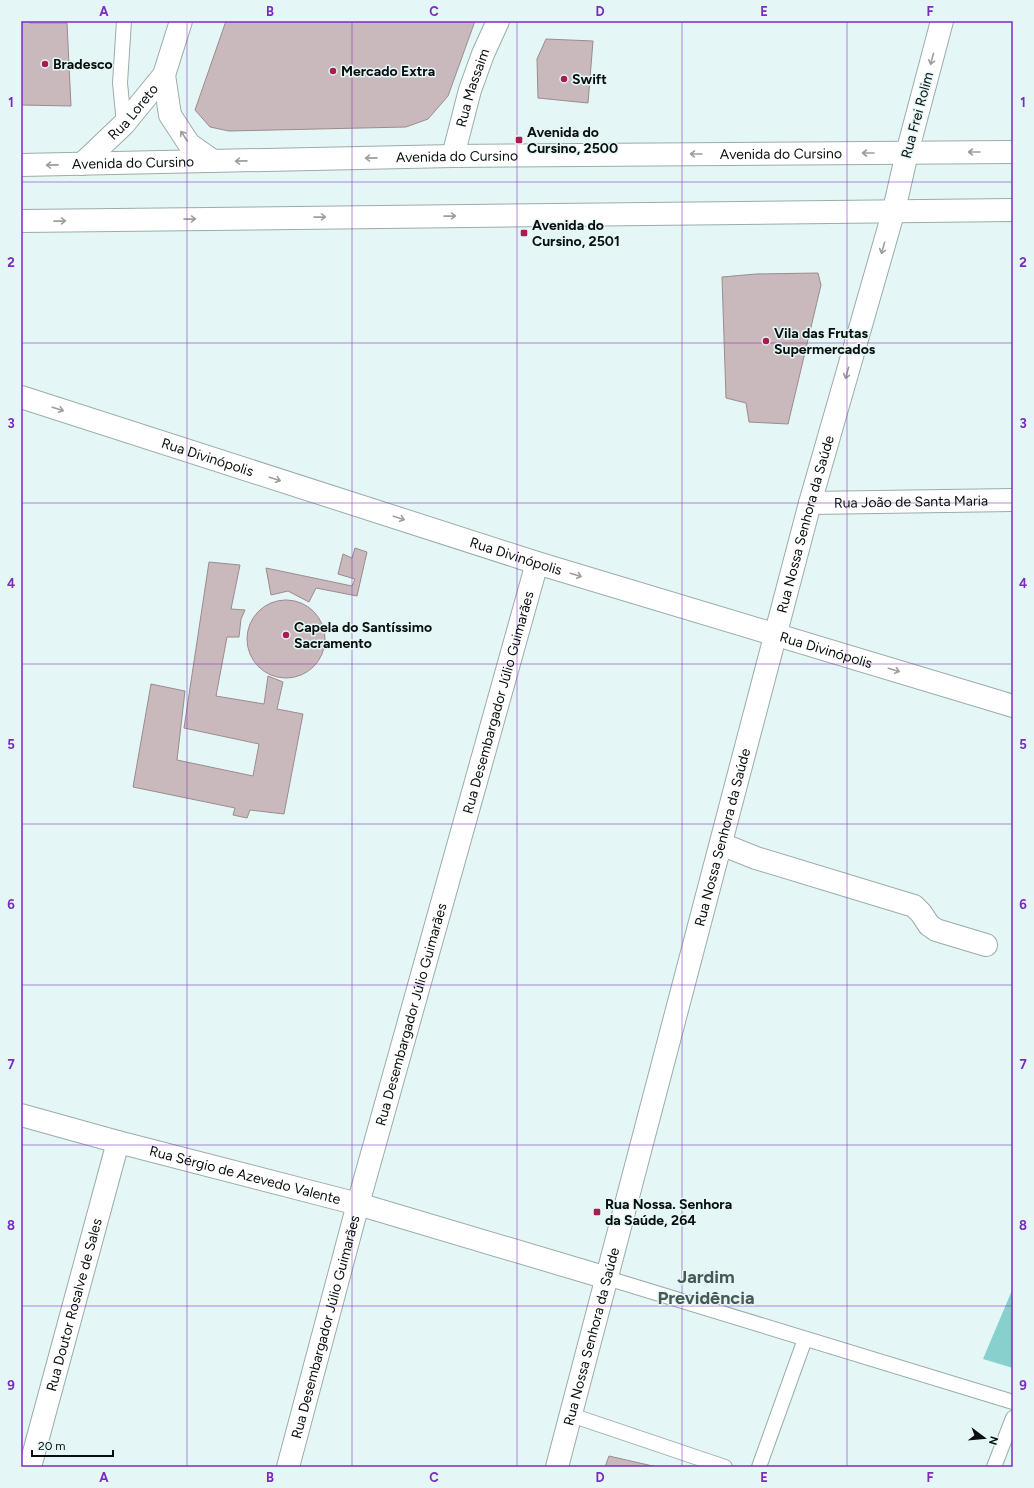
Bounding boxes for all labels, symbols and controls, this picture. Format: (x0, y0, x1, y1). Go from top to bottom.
text: A (99, 4, 109, 19)
text: B (266, 4, 274, 19)
text: C (429, 4, 439, 19)
text: D (595, 4, 605, 19)
text: E (760, 4, 768, 19)
text: F (926, 4, 934, 19)
street label: Rua Massaim (453, 46, 493, 129)
one-way arrow (928, 52, 935, 65)
place label: Bradesco (53, 56, 113, 73)
marker: Bradesco (40, 59, 50, 69)
place label: Mercado Extra (341, 63, 435, 80)
marker: Mercado Extra (328, 66, 338, 76)
street label: Rua Frei Rolim (898, 70, 937, 160)
place label: Swift (572, 71, 607, 88)
marker: Swift (559, 74, 569, 84)
street label: Rua Loreto (105, 81, 162, 144)
text: 1 (8, 95, 14, 110)
text: 1 (1020, 95, 1026, 110)
place label: Avenida do Cursino, 2500 (527, 124, 618, 157)
one-way arrow (180, 131, 188, 142)
marker: Avenida do Cursino, 2500 (514, 135, 524, 145)
street label: Avenida do Cursino (720, 145, 842, 163)
street label: Avenida do Cursino (396, 148, 518, 166)
one-way arrow (968, 148, 981, 156)
one-way arrow (862, 149, 875, 157)
one-way arrow (690, 150, 703, 158)
street label: Avenida do Cursino (72, 153, 194, 173)
one-way arrow (365, 154, 378, 162)
one-way arrow (235, 157, 248, 164)
one-way arrow (46, 161, 59, 168)
one-way arrow (443, 212, 456, 220)
one-way arrow (313, 214, 326, 221)
one-way arrow (183, 215, 196, 223)
one-way arrow (53, 217, 66, 225)
place label: Avenida do Cursino, 2501 (532, 217, 620, 250)
marker: Avenida do Cursino, 2501 (519, 228, 529, 238)
one-way arrow (879, 241, 886, 254)
text: 2 (7, 255, 15, 270)
text: 2 (1019, 255, 1027, 270)
place label: Vila das Frutas Supermercados (774, 325, 876, 358)
marker: Vila das Frutas Supermercados (761, 336, 771, 346)
one-way arrow (843, 366, 850, 379)
one-way arrow (51, 406, 64, 413)
text: 3 (7, 416, 15, 431)
text: 3 (1019, 416, 1027, 431)
street label: Rua Nossa Senhora da Saúde (773, 433, 838, 615)
street label: Rua Divinópolis (159, 435, 256, 480)
one-way arrow (269, 476, 282, 483)
street label: Rua João de Santa Maria (834, 492, 988, 512)
one-way arrow (393, 515, 405, 523)
street label: Rua Divinópolis (468, 534, 564, 579)
one-way arrow (570, 572, 583, 579)
text: 4 (7, 576, 15, 591)
text: 4 (1019, 576, 1027, 591)
street label: Rua Desembargador Júlio Guimarães (459, 589, 538, 816)
place label: Capela do Santíssimo Sacramento (294, 619, 432, 652)
street label: Rua Divinópolis (778, 628, 874, 672)
marker: Capela do Santíssimo Sacramento (281, 630, 291, 640)
one-way arrow (887, 667, 900, 674)
text: 5 (7, 737, 15, 752)
text: 5 (1019, 737, 1027, 752)
street label: Rua Nossa Senhora da Saúde (691, 746, 754, 928)
text: 6 (7, 897, 15, 912)
text: 6 (1019, 897, 1027, 912)
street label: Rua Desembargador Júlio Guimarães (372, 901, 451, 1128)
text: 7 (7, 1057, 15, 1072)
text: 7 (1019, 1057, 1027, 1072)
street label: Rua Sérgio de Azevedo Valente (148, 1142, 343, 1208)
place label: Rua Nossa. Senhora da Saúde, 264 (605, 1196, 732, 1229)
marker: Rua Nossa. Senhora da Saúde, 264 (592, 1207, 602, 1217)
street label: Rua Desembargador Júlio Guimarães (288, 1214, 364, 1441)
street label: Rua Doutor Rosalve de Sales (43, 1217, 106, 1393)
text: 8 (7, 1218, 15, 1233)
text: 8 (1019, 1218, 1027, 1233)
street label: Rua Nossa Senhora da Saúde (560, 1245, 623, 1427)
district label: Jardim Previdência (657, 1266, 755, 1309)
text: 9 (7, 1378, 15, 1393)
text: 9 (1019, 1378, 1027, 1393)
north arrow (964, 1418, 1004, 1458)
scale bar (32, 1432, 113, 1458)
text: N (986, 1435, 1001, 1447)
text: 20 m (38, 1439, 66, 1453)
text: A (99, 1470, 109, 1485)
text: B (266, 1470, 274, 1485)
text: C (429, 1470, 439, 1485)
text: D (595, 1470, 605, 1485)
text: E (760, 1470, 768, 1485)
text: F (926, 1470, 934, 1485)

